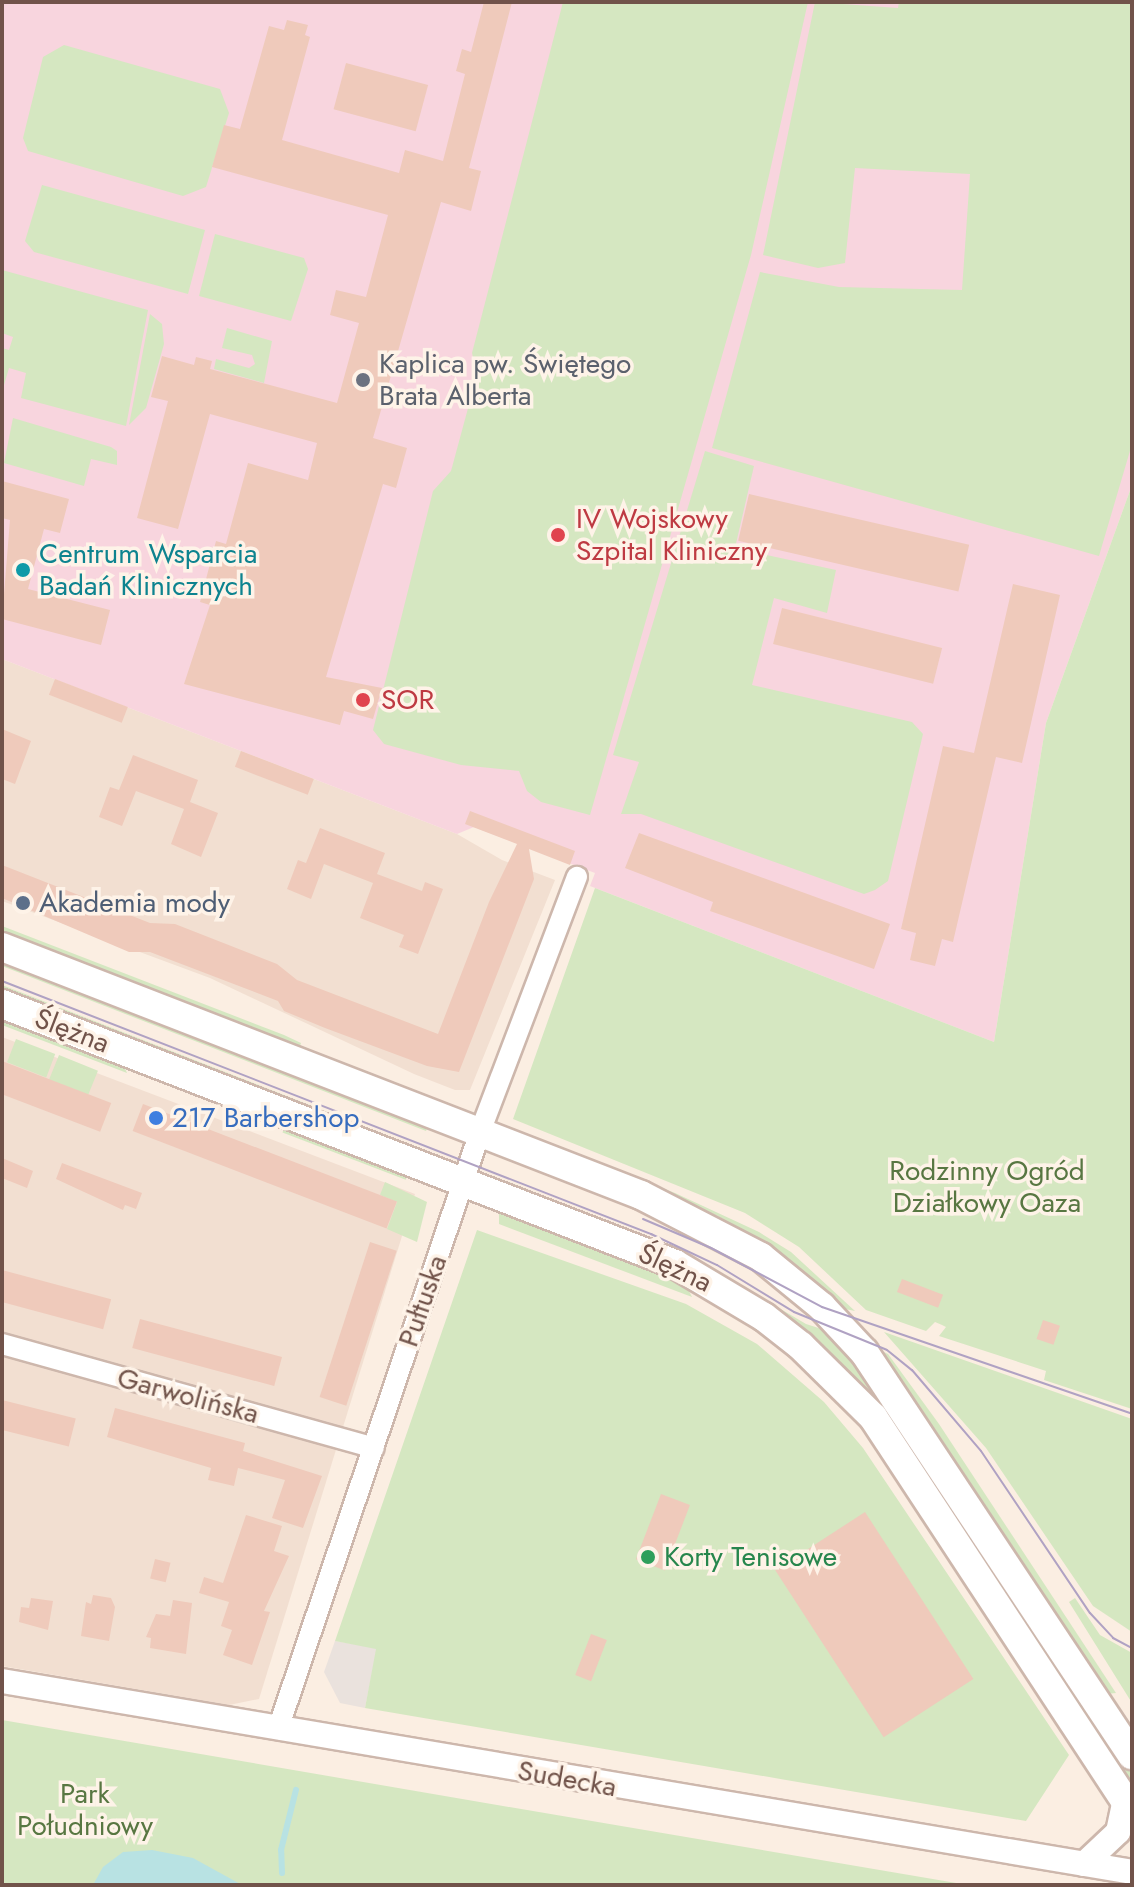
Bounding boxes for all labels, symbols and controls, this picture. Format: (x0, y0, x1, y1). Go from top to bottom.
place label: Kaplica pw. Świętego Brata Alberta (379, 347, 631, 413)
marker: Kaplica pw. Świętego Brata Alberta (354, 371, 372, 389)
place label: IV Wojskowy Szpital Kliniczny (576, 502, 767, 568)
marker: IV Wojskowy Szpital Kliniczny (547, 524, 569, 546)
place label: Centrum Wsparcia Badań Klinicznych (39, 537, 258, 603)
marker: Centrum Wsparcia Badań Klinicznych (14, 561, 32, 579)
place label: SOR (381, 683, 434, 717)
marker: SOR (352, 689, 374, 711)
place label: Akademia mody (39, 886, 230, 920)
marker: Akademia mody (14, 894, 32, 912)
street label: Ślężna (30, 1001, 114, 1061)
place label: 217 Barbershop (172, 1101, 360, 1135)
marker: 217 Barbershop (147, 1109, 165, 1127)
park label: Rodzinny Ogród Działkowy Oaza (889, 1154, 1085, 1220)
street label: Ślężna (633, 1236, 717, 1300)
street label: Pułtuska (392, 1251, 454, 1351)
street label: Garwolińska (114, 1361, 262, 1431)
place label: Korty Tenisowe (664, 1540, 837, 1574)
marker: Korty Tenisowe (639, 1548, 657, 1566)
street label: Sudecka (515, 1754, 619, 1804)
park label: Park Południowy (17, 1777, 153, 1843)

